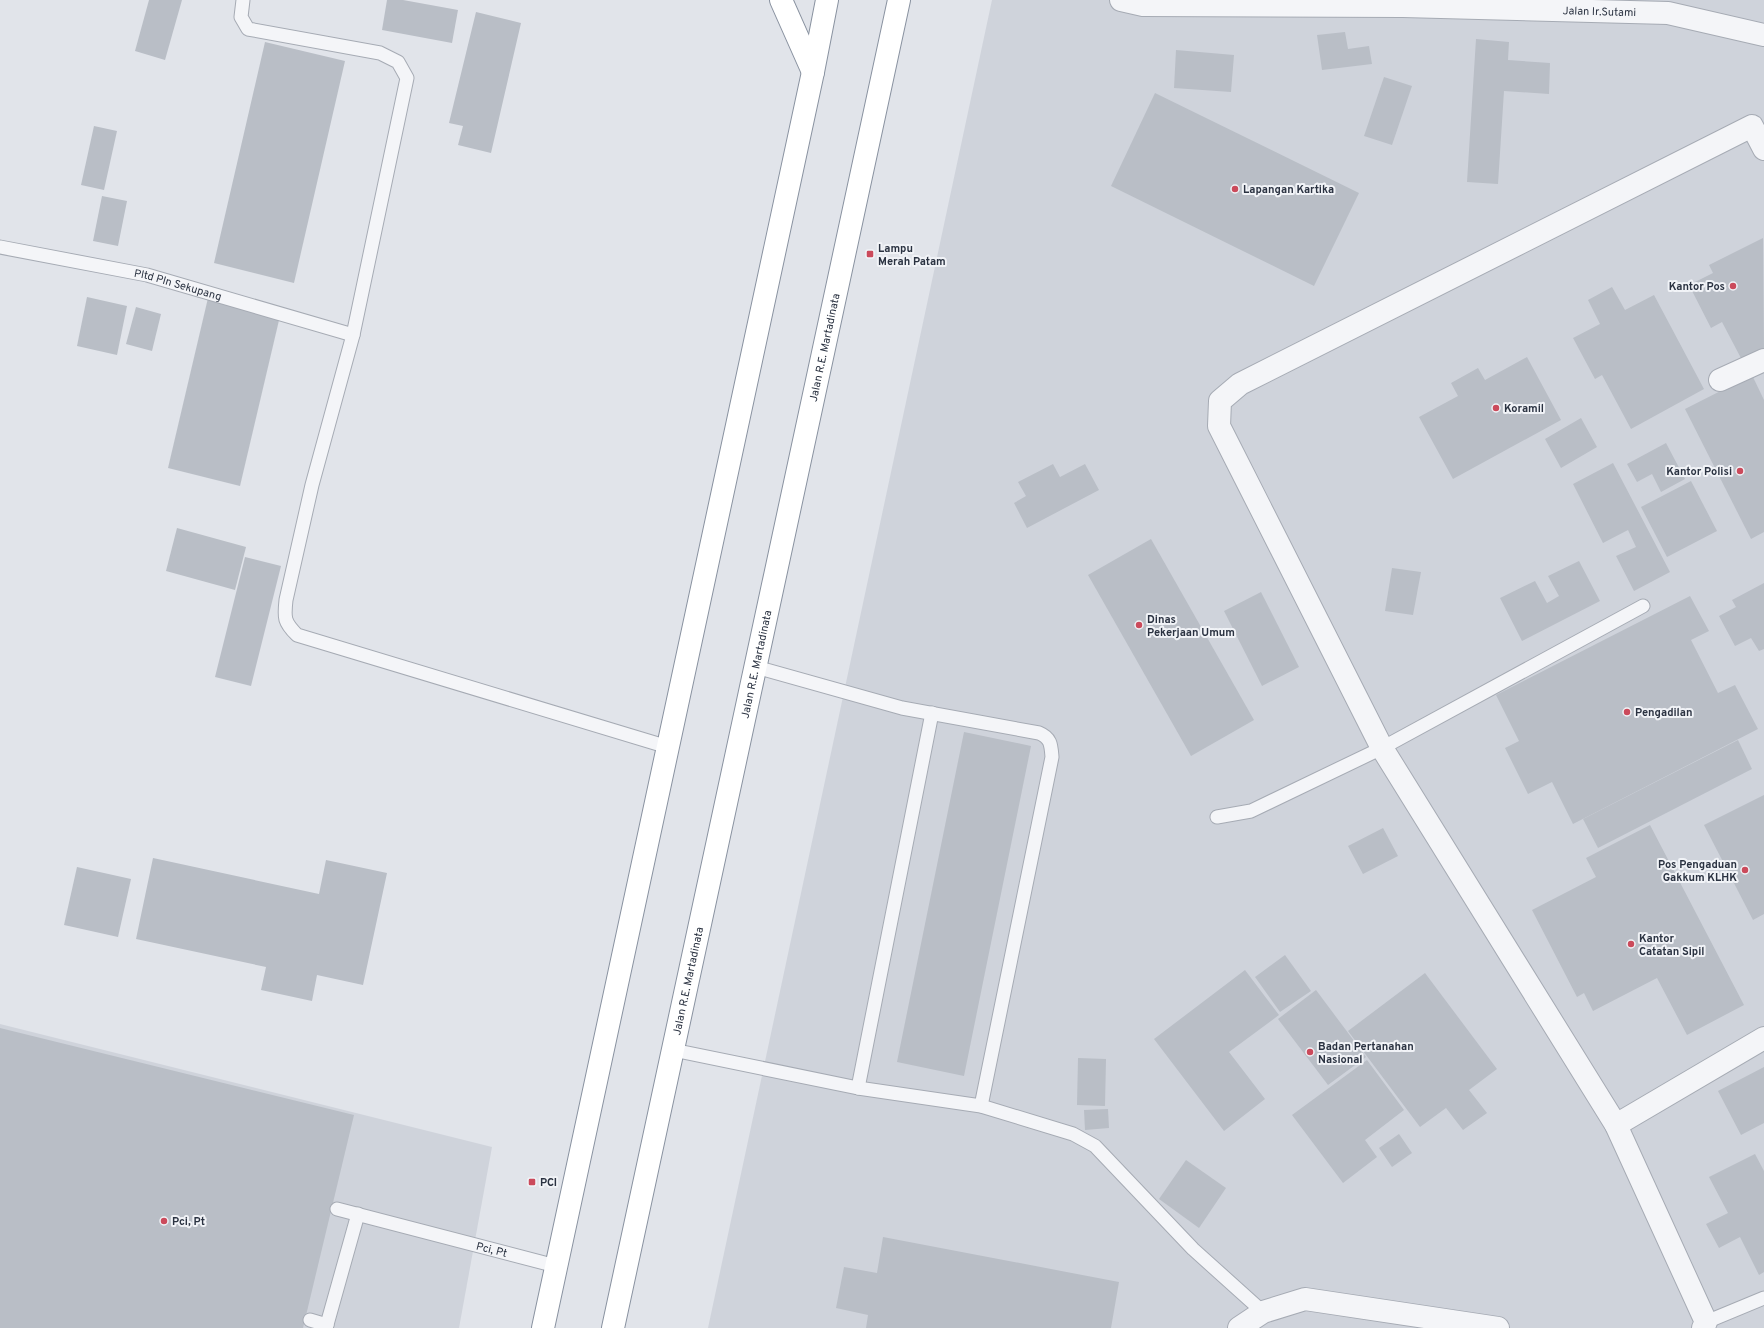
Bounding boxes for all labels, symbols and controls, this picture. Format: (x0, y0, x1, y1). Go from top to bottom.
street label: Jalan Ir.Sutami (1562, 4, 1636, 20)
place label: Lapangan Kartika (1243, 183, 1334, 197)
marker: Lapangan Kartika (1230, 184, 1240, 194)
place label: Lampu Merah Patam (878, 242, 946, 269)
marker: Lampu Merah Patam (865, 249, 875, 259)
street label: Pltd Pln Sekupang (133, 267, 223, 304)
place label: Kantor Pos (1669, 280, 1725, 294)
marker: Kantor Pos (1728, 281, 1738, 291)
street label: Jalan R.E. Martadinata (807, 292, 844, 403)
place label: Koramil (1504, 402, 1544, 416)
marker: Koramil (1491, 403, 1501, 413)
place label: Kantor Polisi (1666, 465, 1732, 479)
marker: Kantor Polisi (1735, 466, 1745, 476)
street label: Jalan R.E. Martadinata (738, 609, 775, 720)
place label: Dinas Pekerjaan Umum (1147, 613, 1235, 640)
marker: Dinas Pekerjaan Umum (1134, 620, 1144, 630)
place label: Pengadilan (1635, 706, 1693, 720)
marker: Pengadilan (1622, 707, 1632, 717)
place label: Pos Pengaduan Gakkum KLHK (1658, 858, 1737, 885)
marker: Pos Pengaduan Gakkum KLHK (1740, 865, 1750, 875)
street label: Jalan R.E. Martadinata (670, 926, 707, 1037)
place label: Kantor Catatan Sipil (1639, 932, 1704, 959)
marker: Kantor Catatan Sipil (1626, 939, 1636, 949)
place label: Badan Pertanahan Nasional (1318, 1040, 1414, 1067)
marker: Badan Pertanahan Nasional (1305, 1047, 1315, 1057)
place label: PCI (540, 1176, 557, 1190)
marker: PCI (527, 1177, 537, 1187)
place label: Pci, Pt (172, 1215, 205, 1229)
marker: Pci, Pt (159, 1216, 169, 1226)
street label: Pci, Pt (475, 1240, 509, 1261)

